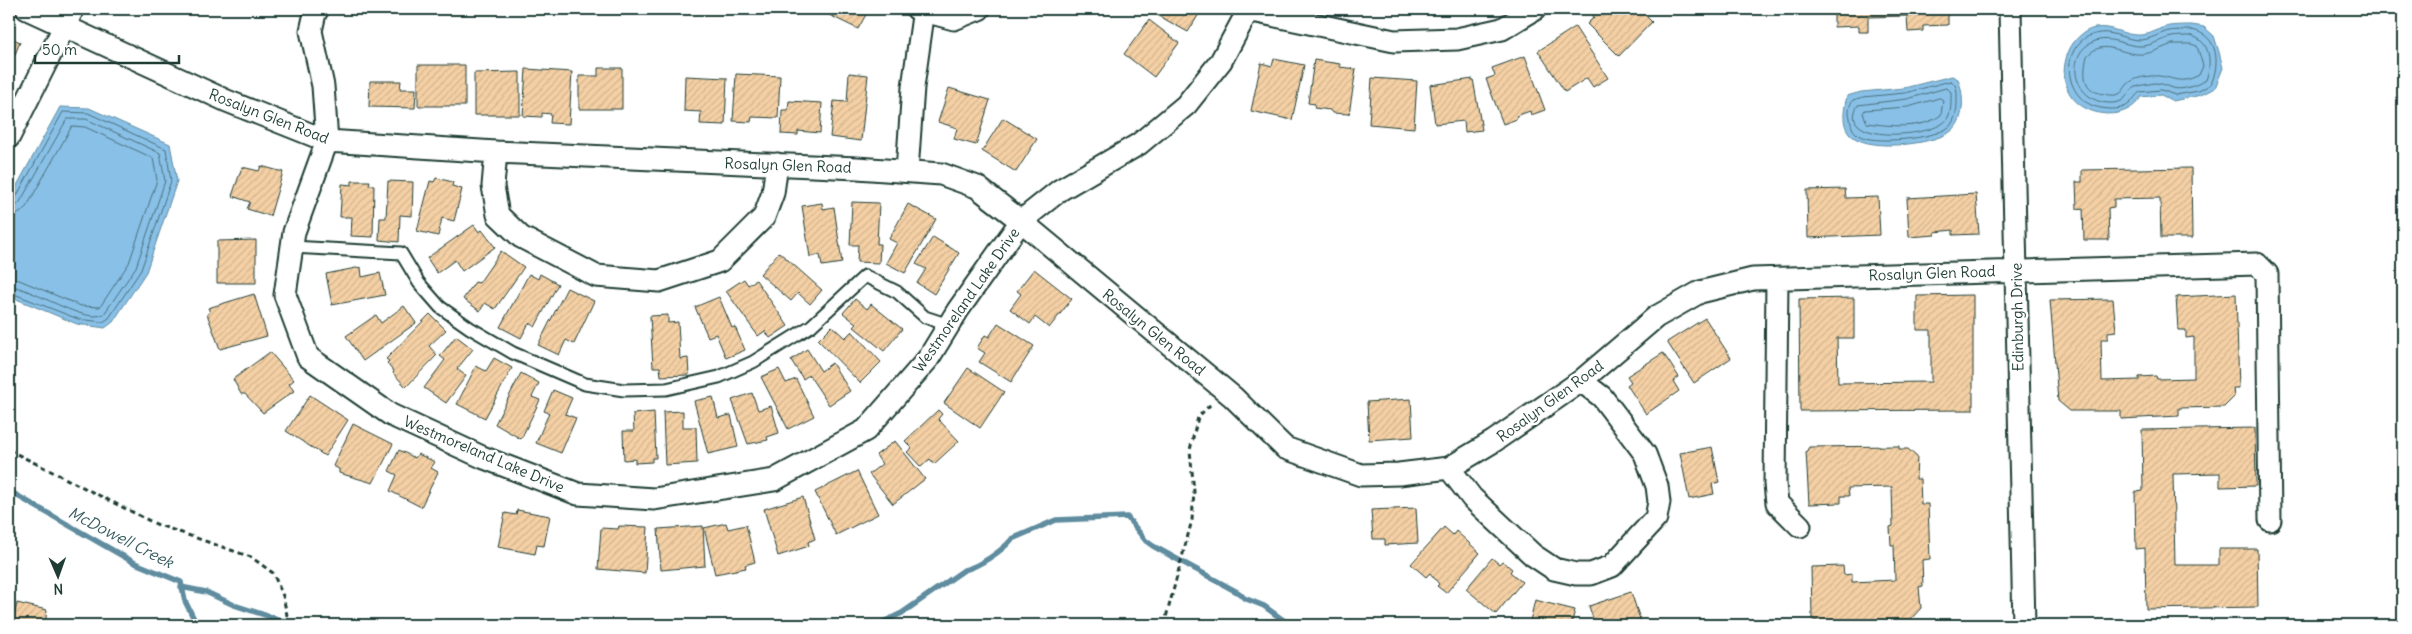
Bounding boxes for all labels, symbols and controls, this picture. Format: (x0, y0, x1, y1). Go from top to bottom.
scale bar (35, 32, 179, 64)
text: 50 m (42, 40, 77, 59)
street label: Rosalyn Glen Road (206, 84, 332, 148)
street label: Rosalyn Glen Road (724, 153, 852, 177)
street label: Westmoreland Lake Drive (909, 224, 1023, 376)
street label: Rosalyn Glen Road (1868, 261, 1996, 285)
street label: Edinburgh Drive (2007, 263, 2027, 371)
street label: Rosalyn Glen Road (1099, 285, 1209, 379)
street label: Rosalyn Glen Road (1493, 356, 1607, 446)
street label: Westmoreland Lake Drive (401, 412, 567, 496)
water label: McDowell Creek (65, 502, 179, 573)
north arrow (32, 552, 82, 602)
text: N (53, 580, 64, 598)

